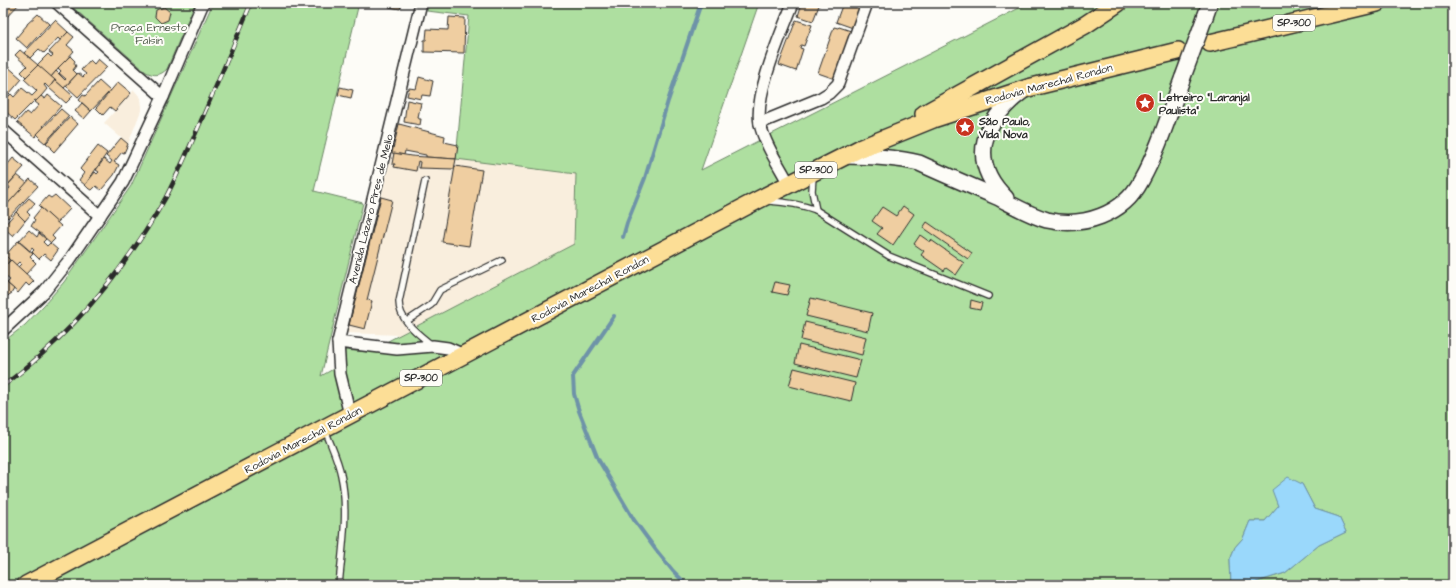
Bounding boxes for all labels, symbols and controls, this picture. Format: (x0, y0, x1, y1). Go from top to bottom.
road number: SP-300 (1273, 15, 1315, 31)
park label: Praça Ernesto Falsin (111, 20, 188, 48)
street label: Rodovia Marechal Rondon (984, 60, 1115, 108)
place label: Letreiro "Laranjal Paulista" (1159, 90, 1250, 118)
place icon: Letreiro "Laranjal Paulista" (1134, 92, 1156, 114)
place label: São Paulo, Vida Nova (978, 114, 1030, 142)
place icon: São Paulo, Vida Nova (954, 116, 976, 138)
street label: Avenida Lázaro Pires de Mello (345, 132, 397, 285)
road number: SP-300 (795, 162, 837, 178)
street label: Rodovia Marechal Rondon (529, 251, 652, 326)
road number: SP-300 (400, 370, 442, 386)
street label: Rodovia Marechal Rondon (242, 402, 365, 477)

